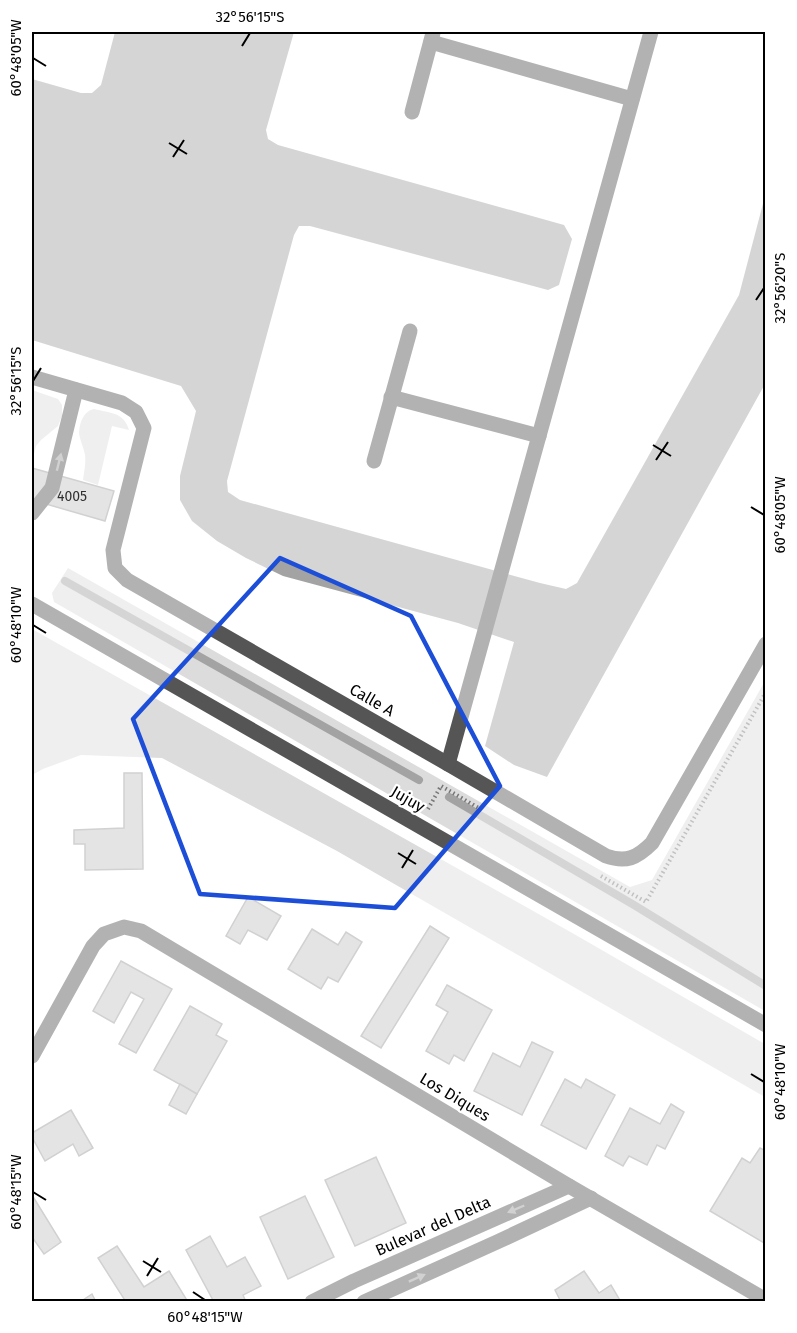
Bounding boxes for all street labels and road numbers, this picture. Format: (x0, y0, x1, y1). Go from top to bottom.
street label: Calle A (346, 680, 399, 721)
street label: Jujuy (388, 782, 428, 816)
street label: Los Diques (416, 1069, 494, 1125)
street label: Bulevar del Delta (372, 1192, 494, 1260)

